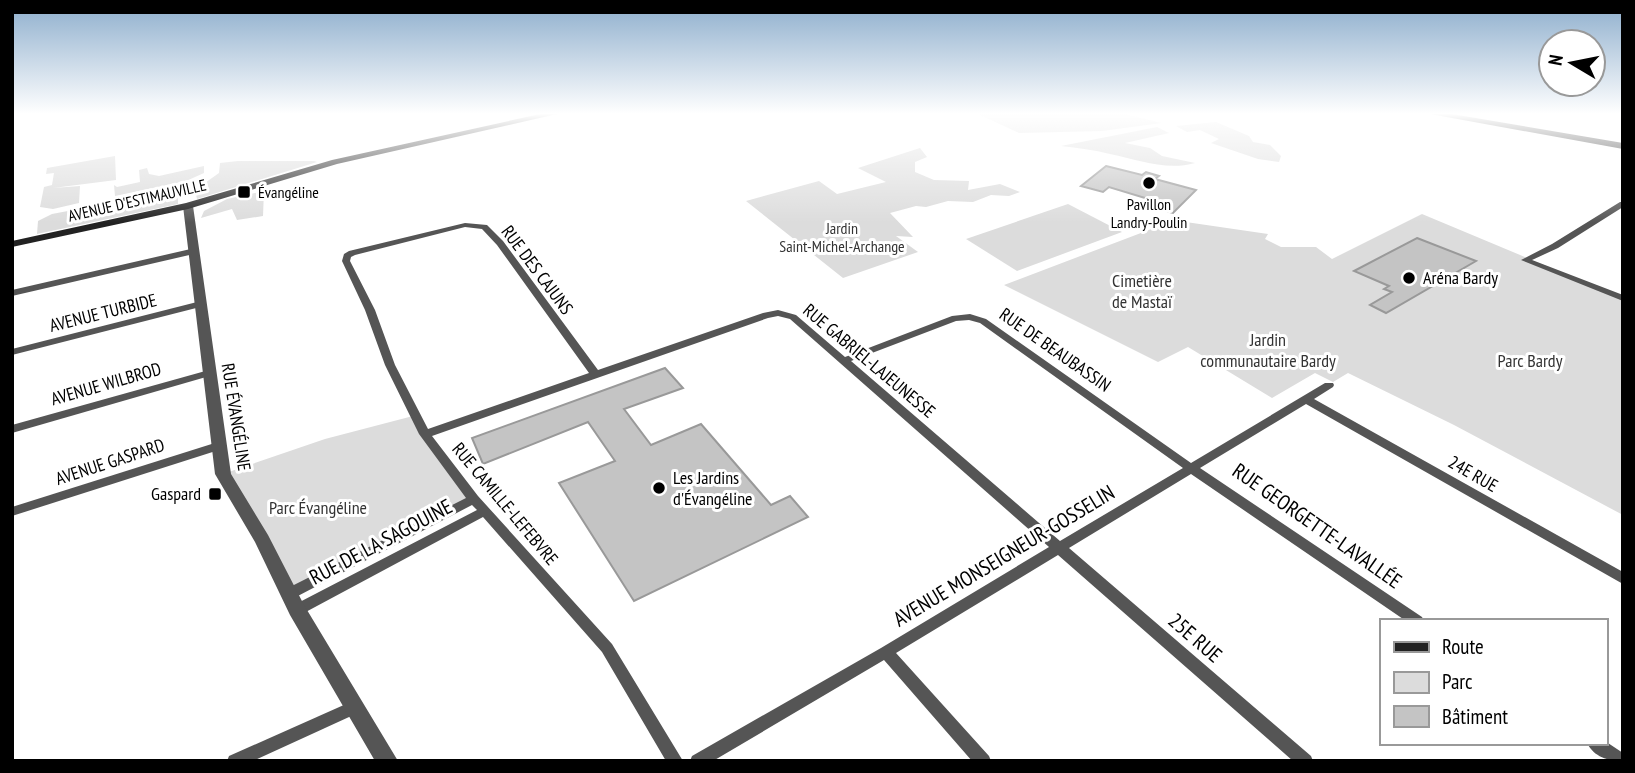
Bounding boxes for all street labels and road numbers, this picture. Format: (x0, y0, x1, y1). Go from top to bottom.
street label: AVENUE D'ESTIMAUVILLE (66, 174, 208, 226)
street label: RUE DES CAJUNS (496, 221, 579, 319)
street label: AVENUE TURBIDE (47, 288, 159, 337)
street label: RUE GABRIEL-LAJEUNESSE (798, 299, 940, 423)
street label: RUE DE BEAUBASSIN (995, 303, 1116, 397)
street label: AVENUE WILBROD (48, 357, 164, 410)
street label: RUE ÉVANGÉLINE (217, 361, 256, 472)
street label: AVENUE GASPARD (52, 433, 167, 490)
street label: RUE CAMILLE-LEFEBVRE (447, 438, 563, 570)
street label: 24E RUE (1444, 450, 1502, 497)
street label: RUE GEORGETTE-LAVALLÉE (1227, 457, 1407, 594)
street label: AVENUE MONSEIGNEUR-GOSSELIN (888, 479, 1119, 632)
street label: RUE DE LA SAGOUINE (305, 493, 457, 591)
street label: 25E RUE (1163, 607, 1228, 668)

